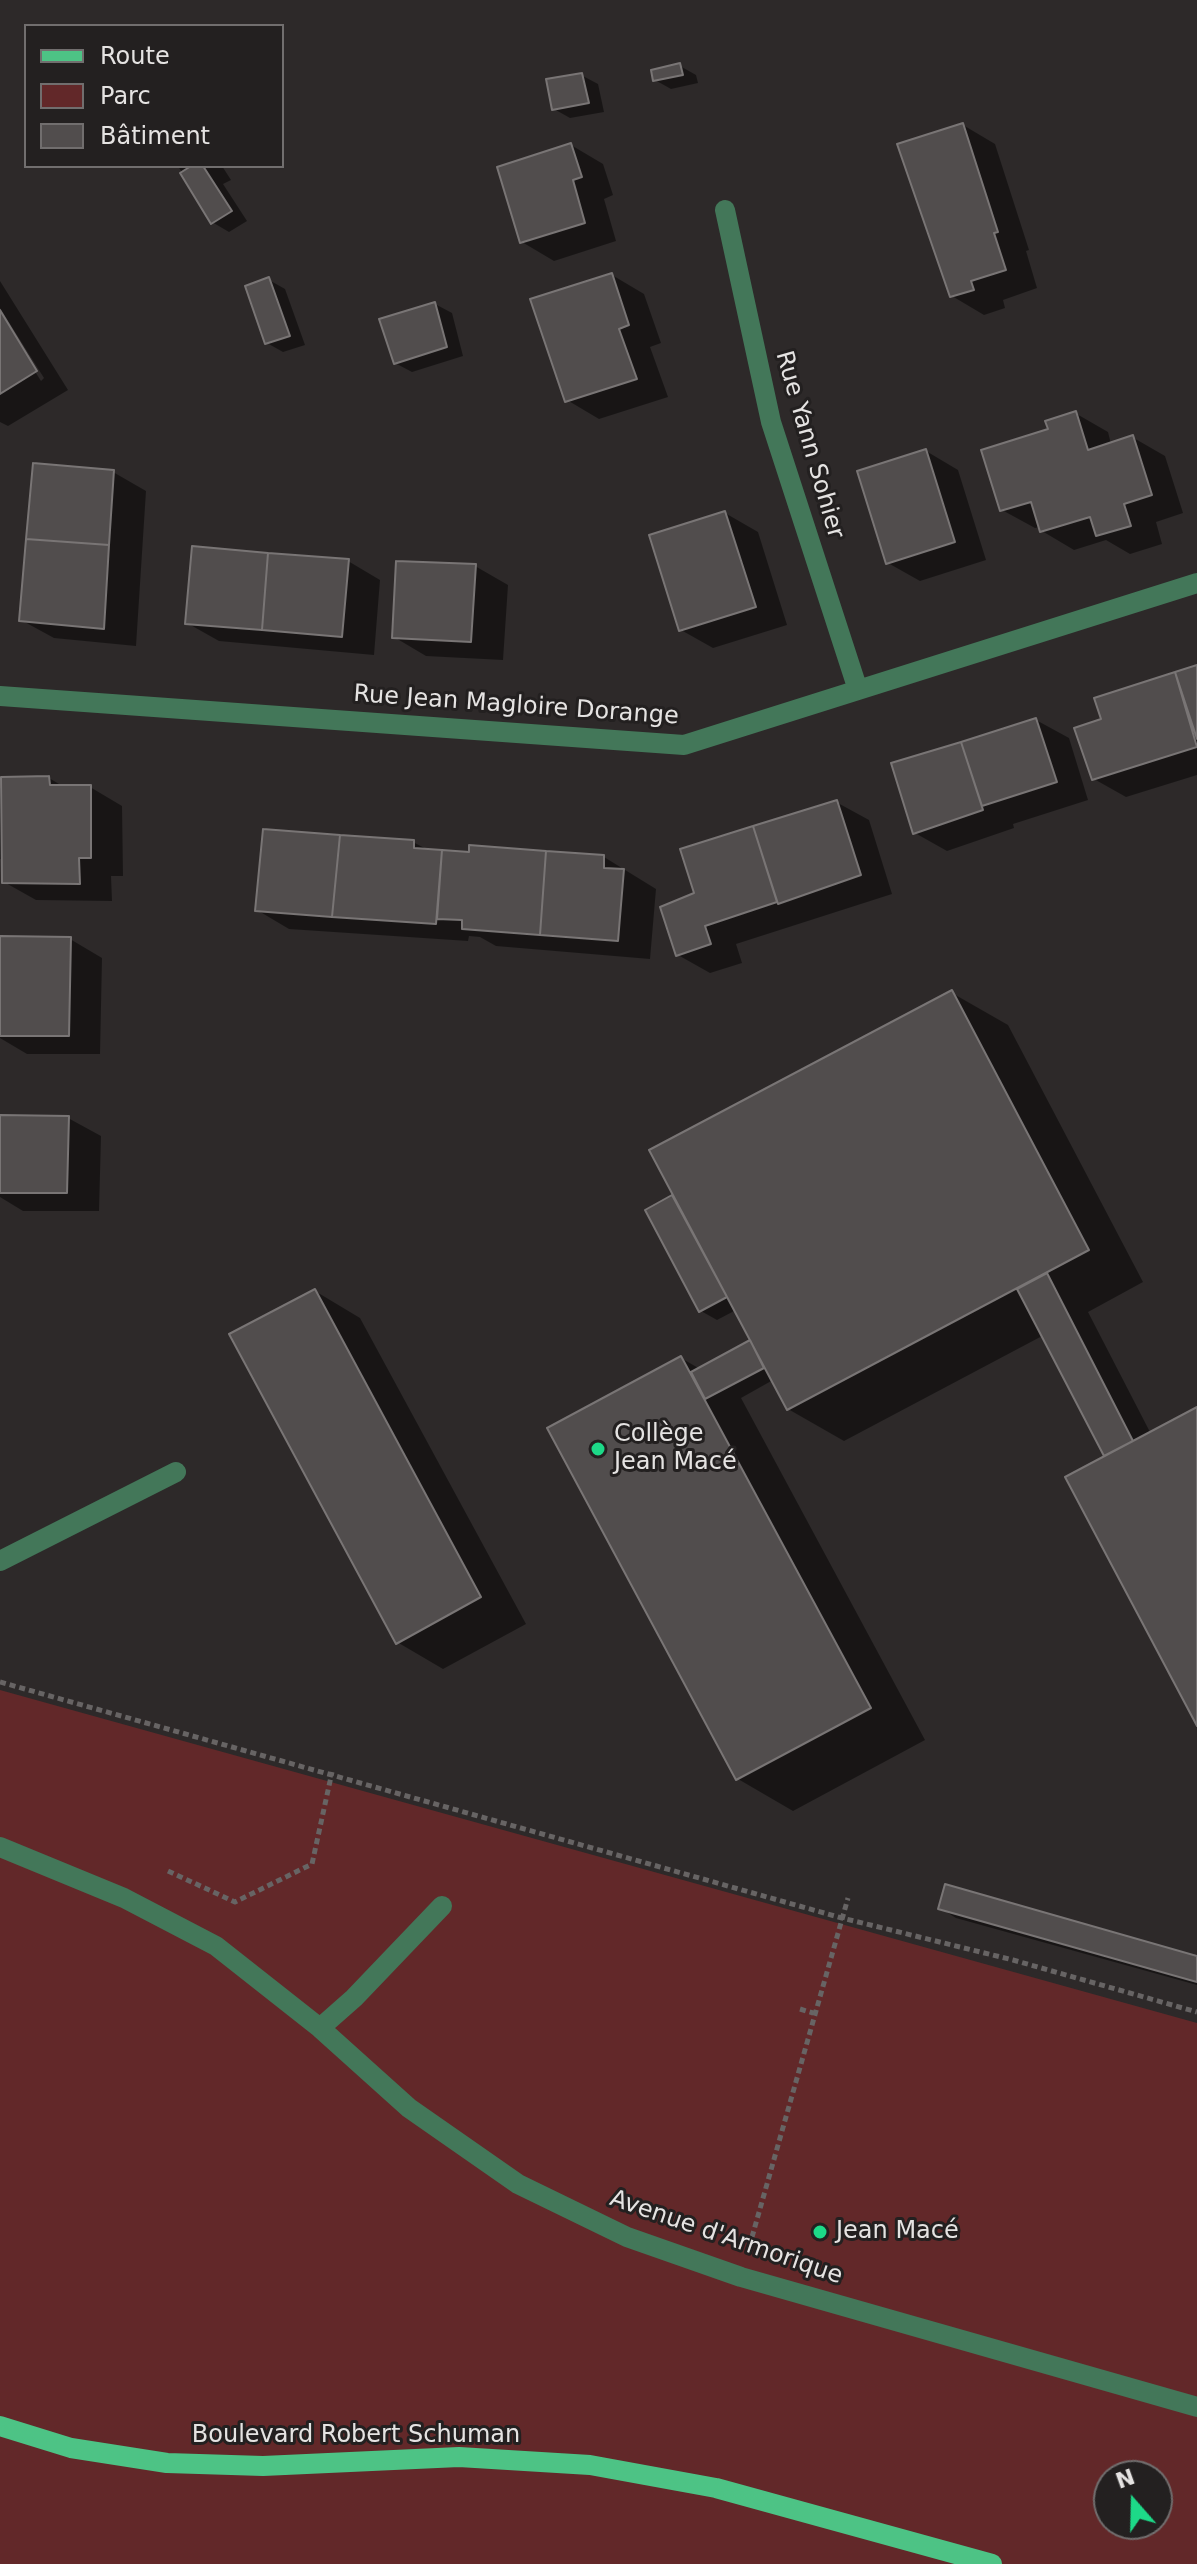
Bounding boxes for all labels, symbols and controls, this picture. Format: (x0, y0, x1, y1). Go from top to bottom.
legend (24, 24, 284, 168)
text: Route (100, 42, 170, 70)
text: Parc (100, 82, 151, 110)
text: Bâtiment (100, 122, 210, 150)
street label: Rue Yann Sohier (768, 348, 850, 542)
street label: Rue Jean Magloire Dorange (352, 680, 680, 732)
place label: Collège Jean Macé (614, 1421, 737, 1477)
marker: Collège Jean Macé (589, 1440, 607, 1458)
street label: Avenue d'Armorique (606, 2185, 846, 2291)
place label: Jean Macé (836, 2218, 959, 2246)
marker: Jean Macé (811, 2223, 829, 2241)
street label: Boulevard Robert Schuman (192, 2422, 520, 2450)
north arrow (1093, 2460, 1173, 2540)
text: N (1112, 2464, 1138, 2494)

